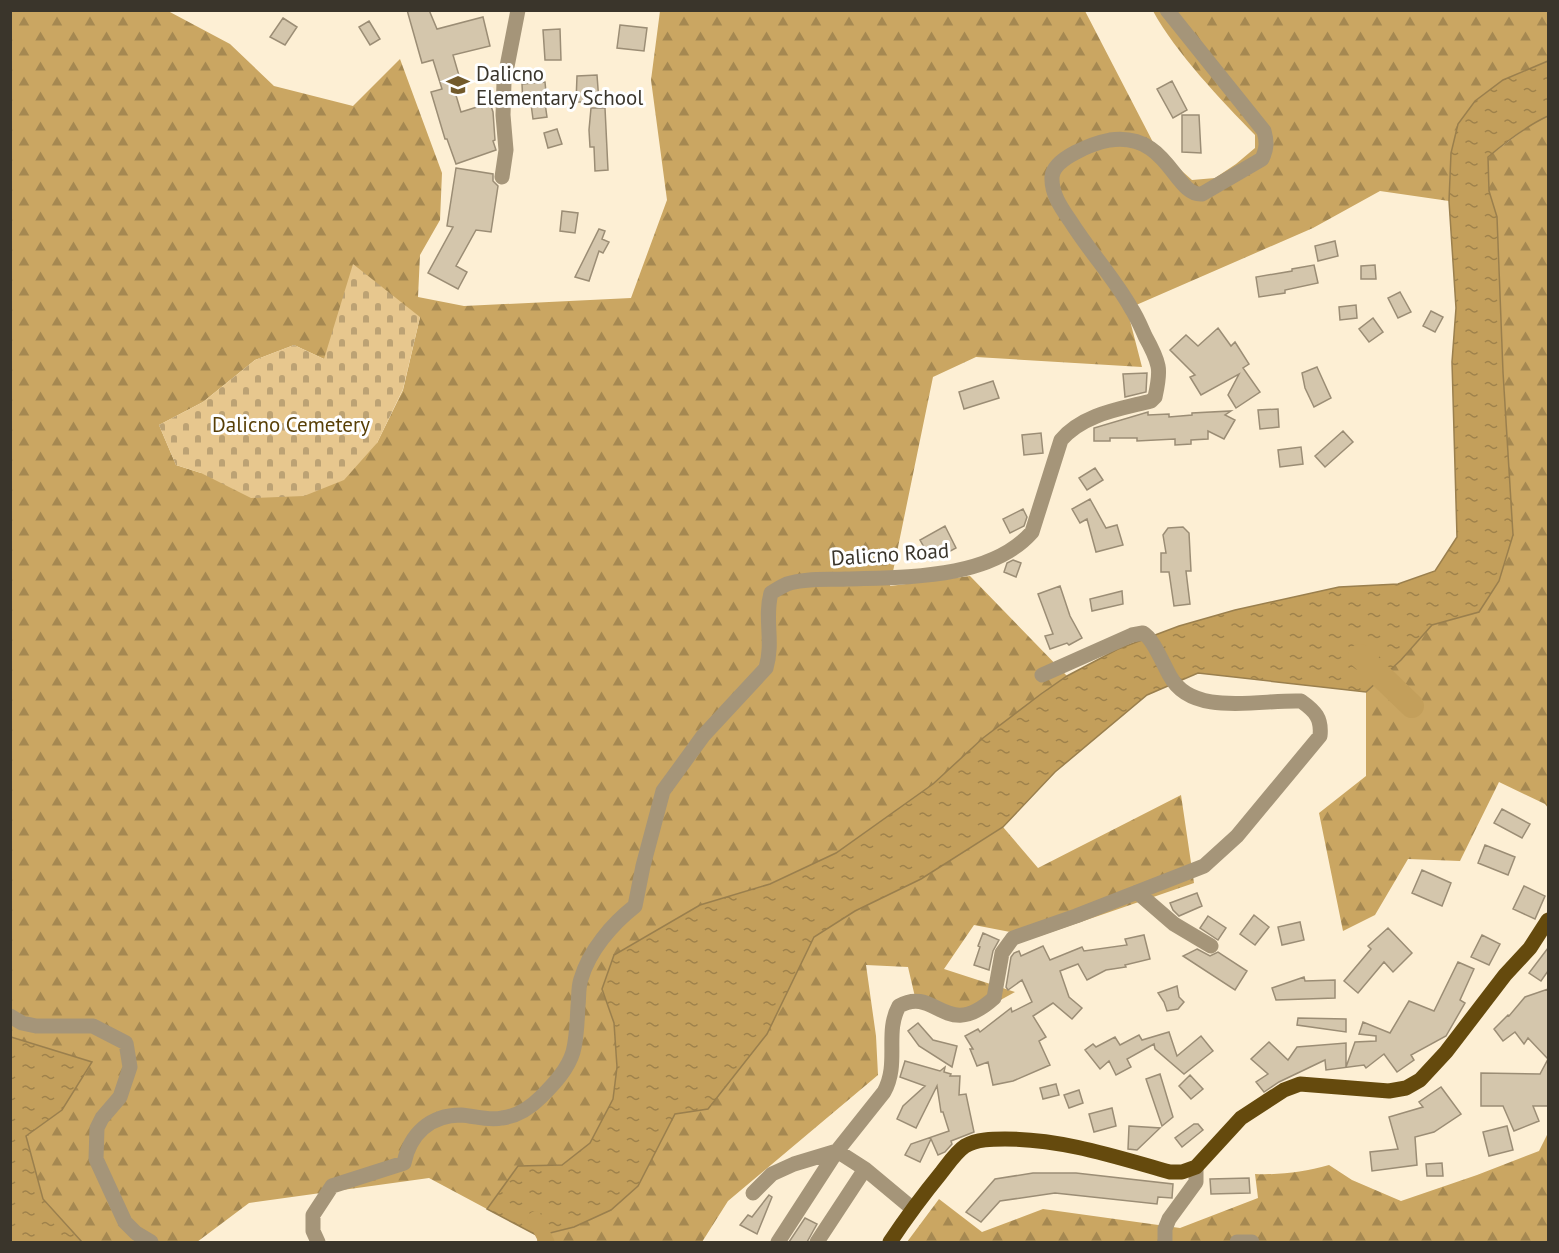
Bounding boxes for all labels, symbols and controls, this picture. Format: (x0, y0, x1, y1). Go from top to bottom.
place label: Dalicno Elementary School (476, 60, 643, 111)
school or university icon: Dalicno Elementary School (445, 72, 471, 98)
park label: Dalicno Cemetery (212, 411, 370, 438)
street label: Dalicno Road (830, 536, 950, 572)

